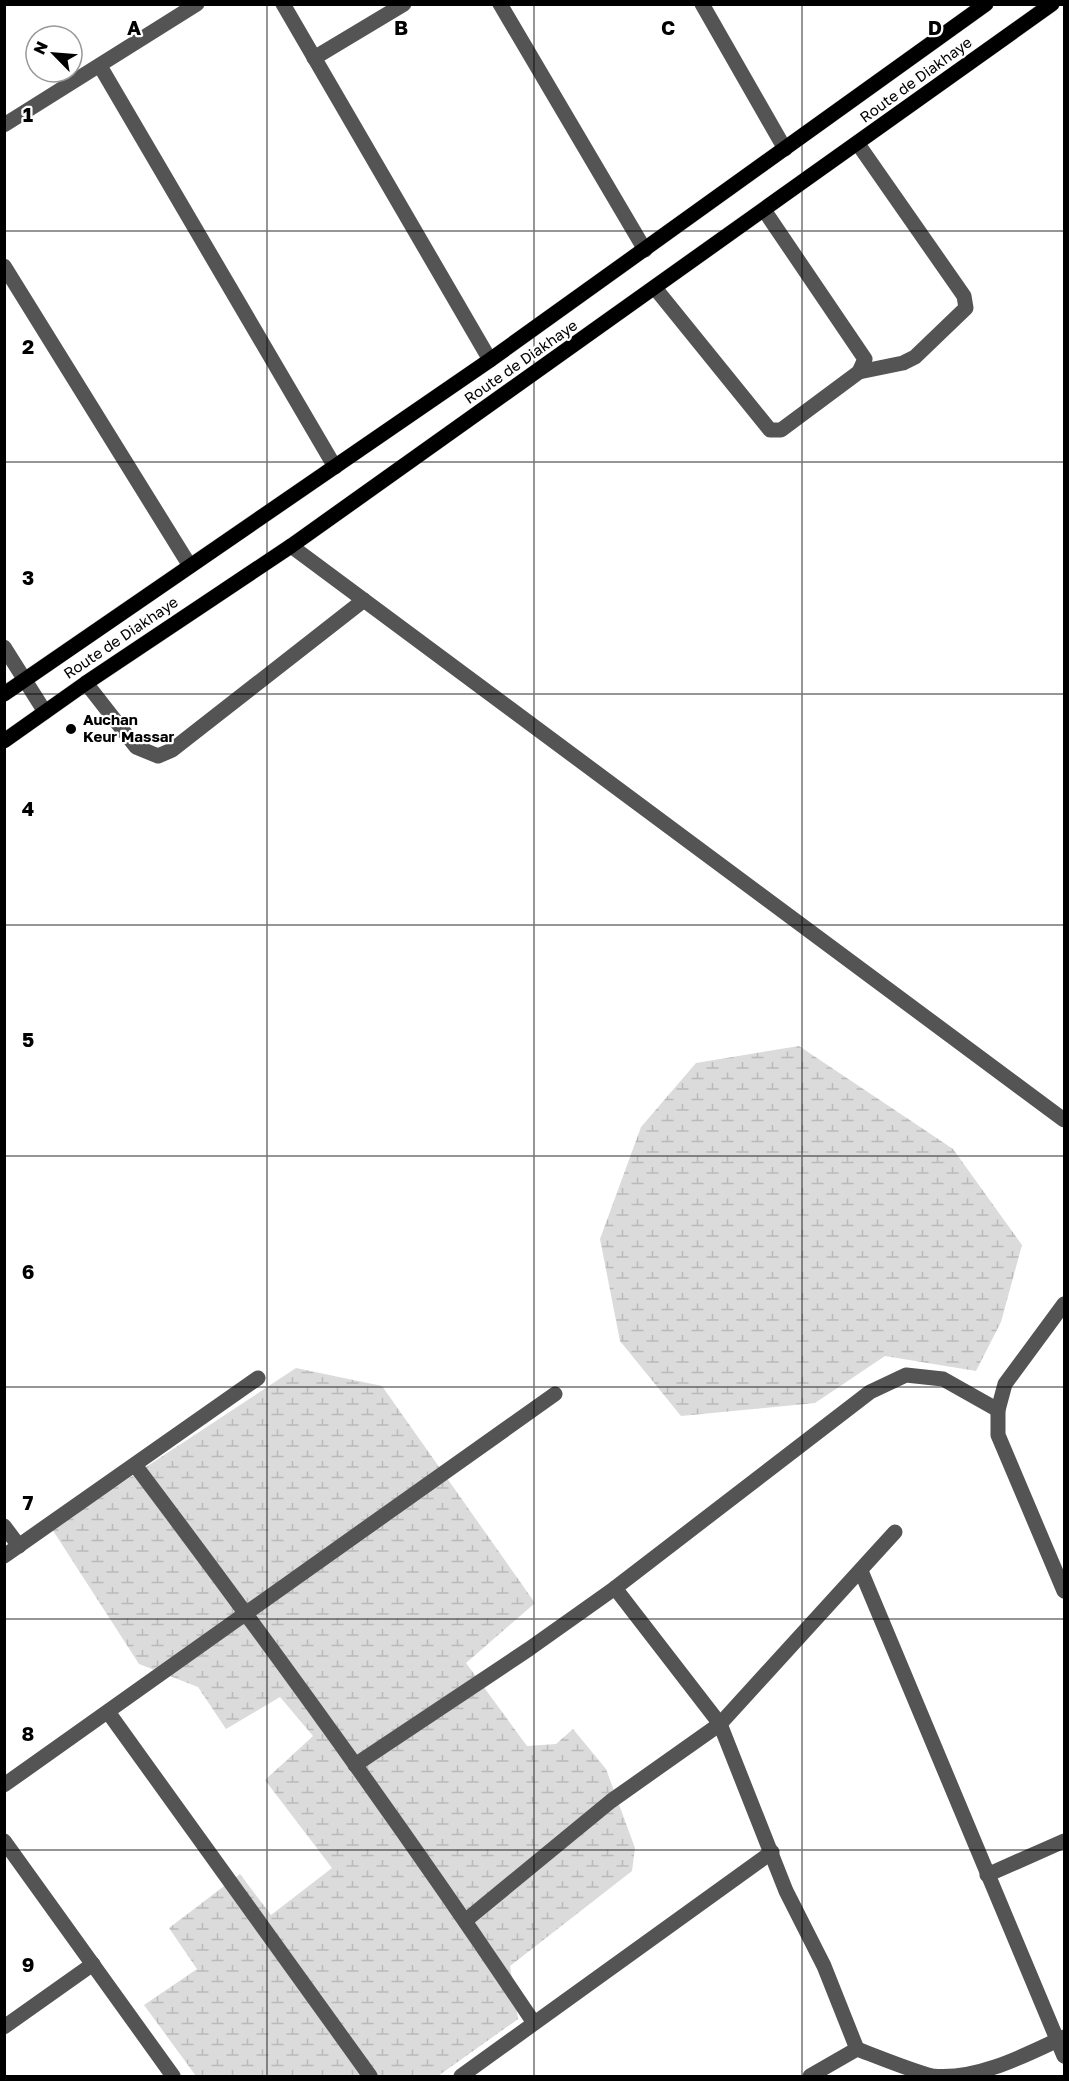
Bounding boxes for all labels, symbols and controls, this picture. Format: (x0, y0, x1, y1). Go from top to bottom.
text: A (127, 15, 141, 39)
text: B (394, 15, 408, 39)
text: C (661, 15, 675, 39)
text: D (928, 15, 942, 39)
north arrow (24, 24, 84, 84)
street label: Route de Diakhaye (856, 32, 975, 126)
text: N (29, 38, 52, 57)
text: 1 (23, 102, 33, 126)
street label: Route de Diakhaye (460, 315, 581, 407)
text: 2 (22, 334, 34, 358)
text: 3 (22, 565, 34, 589)
street label: Route de Diakhaye (60, 592, 181, 682)
place label: Auchan Keur Massar (83, 710, 175, 745)
marker: Auchan Keur Massar (64, 722, 78, 736)
text: 4 (22, 796, 34, 820)
text: 5 (22, 1027, 34, 1051)
text: 6 (22, 1259, 34, 1283)
text: 7 (23, 1490, 34, 1514)
text: 8 (22, 1721, 34, 1745)
text: 9 (22, 1952, 34, 1976)

